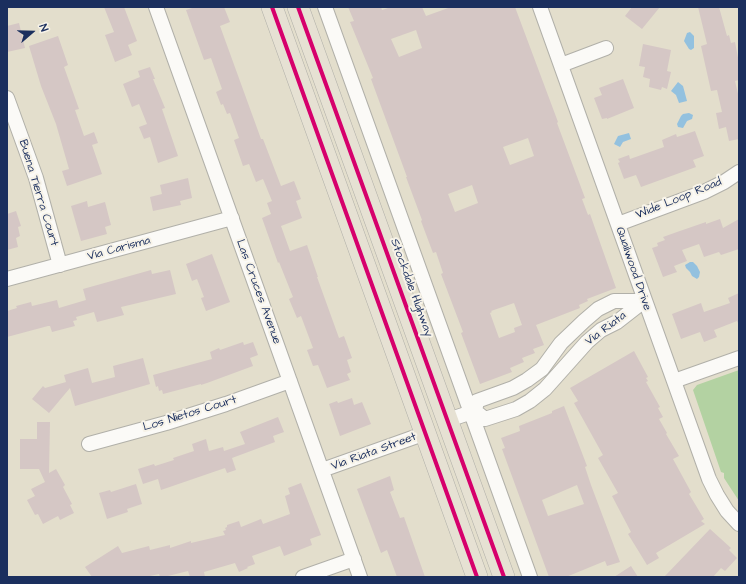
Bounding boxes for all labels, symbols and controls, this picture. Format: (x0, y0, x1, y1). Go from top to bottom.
north arrow (12, 12, 52, 52)
text: N (36, 22, 52, 34)
street label: Buena Tierra Court (15, 138, 61, 248)
street label: Wide Loop Road (634, 175, 724, 223)
street label: Quailwood Drive (612, 225, 654, 313)
street label: Via Carisma (86, 234, 152, 264)
street label: Stockdale Highway (387, 237, 435, 339)
street label: Las Cruces Avenue (232, 238, 284, 346)
street label: Via Riata (583, 309, 629, 349)
street label: Los Nietos Court (142, 393, 238, 435)
street label: Via Riata Street (329, 430, 419, 474)

